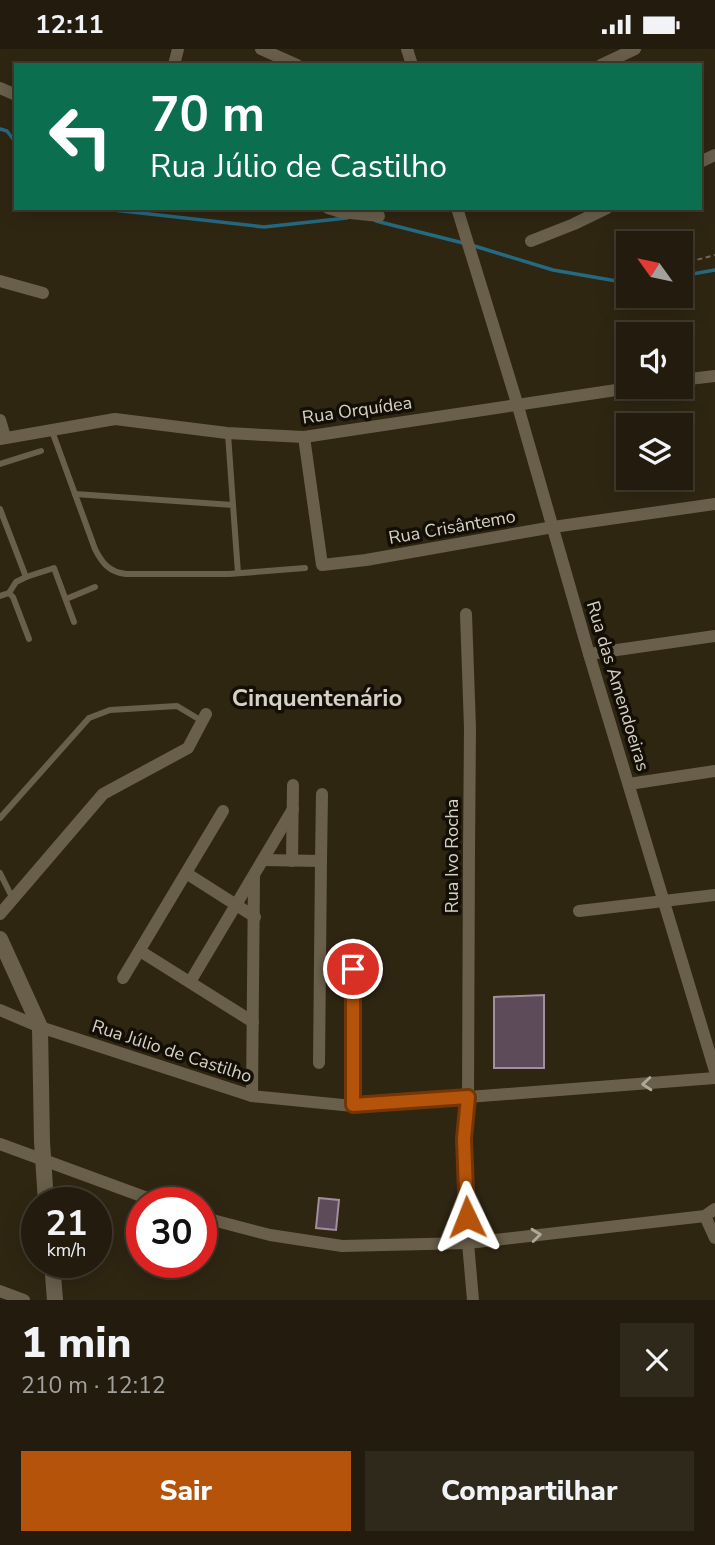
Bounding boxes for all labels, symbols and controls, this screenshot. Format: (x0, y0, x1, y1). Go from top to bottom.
text: 12:11 (35, 7, 104, 42)
text: 70 m (150, 81, 265, 148)
icon: left (35, 91, 126, 182)
text: Rua Júlio de Castilho (150, 145, 447, 188)
north arrow (616, 231, 693, 308)
map controls (616, 231, 693, 490)
button: sound (616, 322, 693, 399)
street label: Rua Orquídea (300, 390, 414, 430)
button: layers (616, 413, 693, 490)
street label: Rua Crisântemo (387, 504, 517, 550)
street label: Rua das Amendoeiras (581, 598, 655, 774)
district label: Cinquentenário (232, 682, 402, 714)
street label: Rua Ivo Rocha (440, 799, 464, 913)
pin (323, 939, 383, 999)
icon: arrive (334, 950, 372, 988)
street label: Rua Júlio de Castilho (89, 1014, 255, 1088)
one-way arrow (641, 1076, 652, 1091)
position arrow (430, 1180, 504, 1254)
speed limit sign: 30 (126, 1187, 217, 1278)
text: 21 (45, 1200, 88, 1247)
one-way arrow (531, 1228, 542, 1243)
text: km/h (47, 1238, 86, 1262)
text: 1 min (21, 1315, 131, 1372)
button: close (620, 1323, 694, 1397)
text: 210 m · 12:12 (21, 1370, 166, 1401)
button: Sair (21, 1451, 351, 1531)
button: Compartilhar (365, 1451, 694, 1531)

